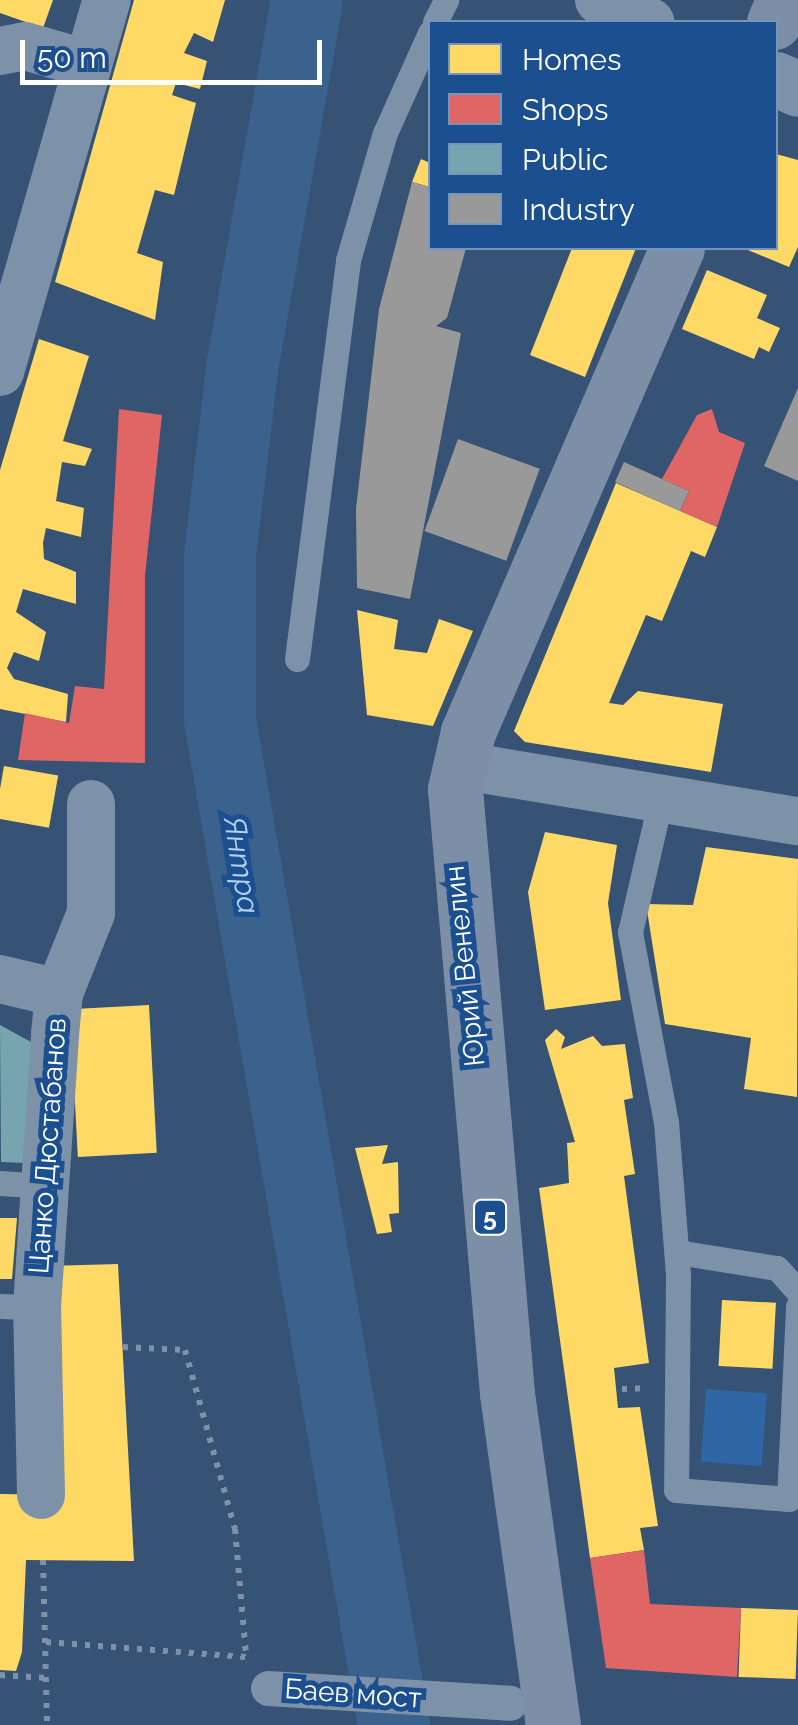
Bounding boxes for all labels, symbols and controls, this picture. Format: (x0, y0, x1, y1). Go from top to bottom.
scale bar (25, 20, 328, 82)
legend (428, 20, 778, 250)
text: 50 m (37, 40, 107, 75)
text: Homes (522, 42, 621, 77)
text: Shops (522, 92, 609, 127)
text: Public (522, 142, 608, 177)
text: Industry (522, 192, 635, 227)
water label: Янтра (216, 813, 266, 917)
street label: Юрий Венелин (438, 864, 492, 1068)
street label: Цанко Дюстабанов (22, 1017, 74, 1275)
road number: 5 (472, 1197, 508, 1237)
street label: Баев мост (283, 1672, 423, 1716)

